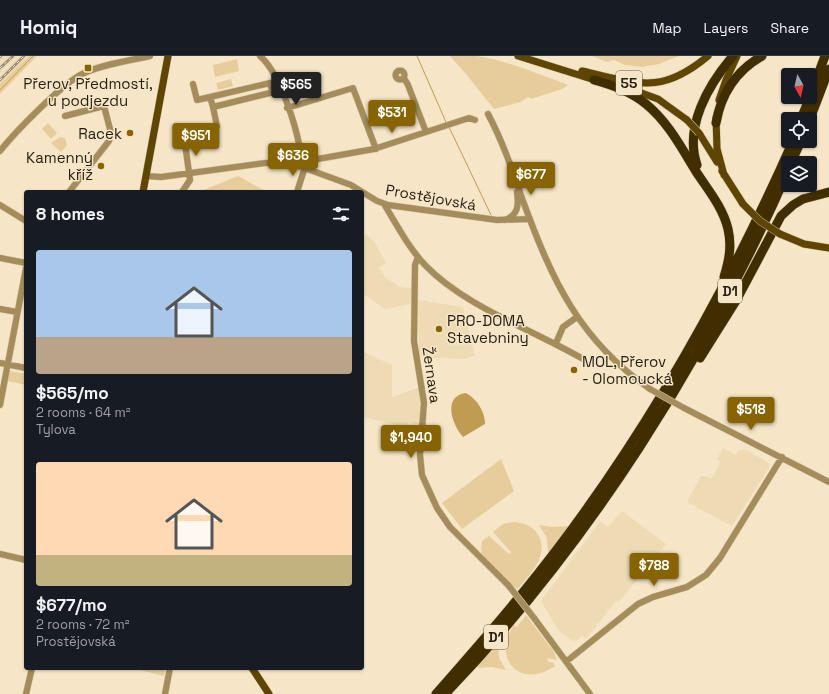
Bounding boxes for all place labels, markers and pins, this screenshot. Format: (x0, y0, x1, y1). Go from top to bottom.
marker: Přerov, Předmostí, u podjezdu (83, 63, 93, 73)
pin: $565 (272, 72, 320, 106)
place label: Přerov, Předmostí, u podjezdu (23, 74, 153, 110)
pin: $531 (368, 100, 416, 134)
pin: $951 (172, 123, 220, 157)
place label: Racek (78, 124, 122, 143)
marker: Racek (125, 128, 135, 138)
pin: $636 (269, 143, 317, 177)
place label: Kamenný kříž (26, 148, 93, 184)
marker: Kamenný kříž (96, 161, 106, 171)
pin: $677 (507, 162, 555, 196)
place label: PRO-DOMA Stavebniny (447, 311, 529, 347)
marker: PRO-DOMA Stavebniny (434, 324, 444, 334)
place label: MOL, Přerov - Olomoucká (582, 352, 672, 388)
marker: MOL, Přerov - Olomoucká (569, 365, 579, 375)
pin: $518 (727, 397, 775, 431)
pin: $1,940 (378, 425, 444, 459)
pin: $788 (630, 553, 678, 587)

